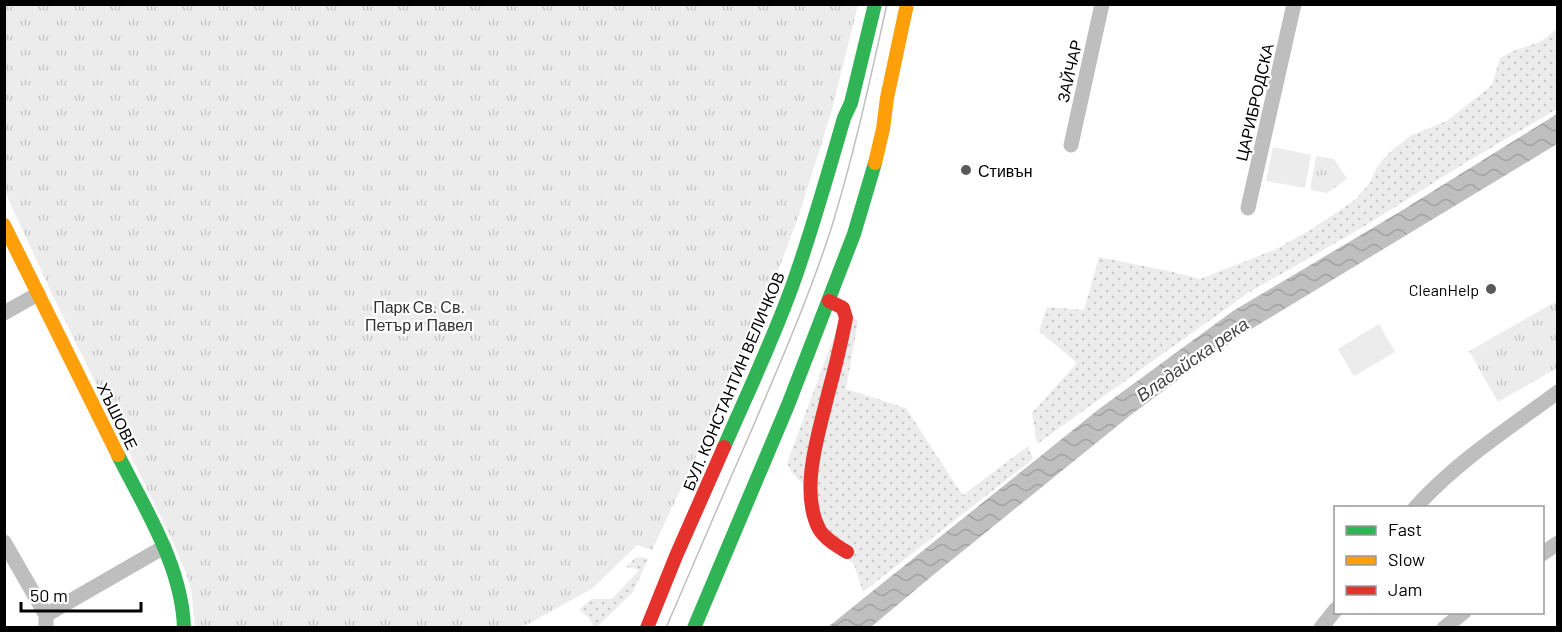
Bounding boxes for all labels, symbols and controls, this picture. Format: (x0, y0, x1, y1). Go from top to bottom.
street label: ЗАЙЧАР (1053, 38, 1085, 104)
street label: ЦАРИБРОДСКА (1231, 41, 1277, 163)
place label: Стивън (978, 161, 1033, 180)
marker: Стивън (959, 163, 973, 177)
street label: БУЛ. КОНСТАНТИН ВЕЛИЧКОВ (678, 269, 788, 493)
place label: CleanHelp (1409, 280, 1479, 299)
marker: CleanHelp (1484, 282, 1498, 296)
park label: Парк Св. Св. Петър и Павел (365, 297, 473, 334)
water label: Владайска река (1132, 312, 1252, 406)
street label: ХЪШОВЕ (94, 380, 142, 452)
legend (1334, 506, 1544, 614)
text: Fast (1388, 518, 1422, 540)
text: Slow (1388, 548, 1425, 570)
scale bar (21, 575, 141, 613)
text: Jam (1388, 578, 1422, 600)
text: 50 m (30, 584, 68, 606)

